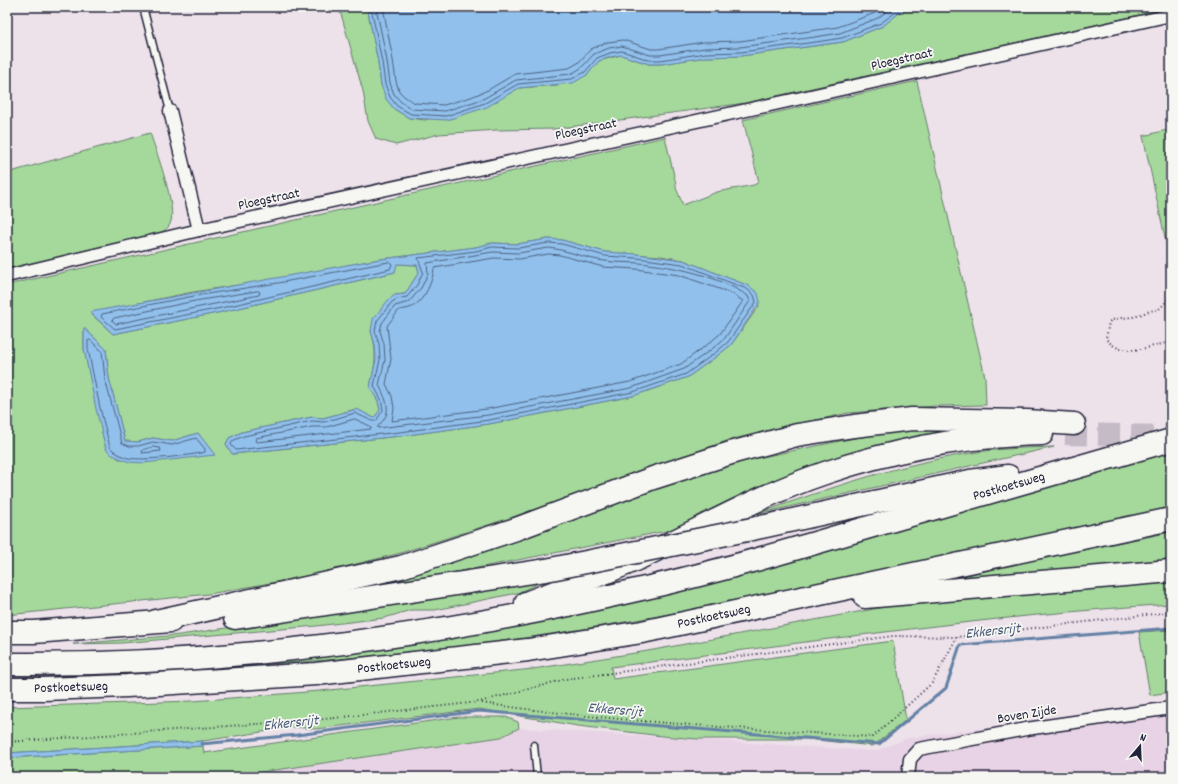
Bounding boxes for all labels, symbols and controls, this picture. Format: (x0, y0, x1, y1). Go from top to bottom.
street label: Ploegstraat (869, 43, 935, 77)
street label: Ploegstraat (553, 114, 619, 146)
street label: Ploegstraat (236, 184, 302, 216)
street label: Postkoetsweg (971, 467, 1047, 507)
street label: Postkoetsweg (676, 600, 752, 634)
water label: Ekkersrijt (964, 618, 1023, 646)
street label: Postkoetsweg (356, 652, 432, 680)
street label: Postkoetsweg (34, 677, 108, 699)
water label: Ekkersrijt (586, 698, 645, 724)
street label: Boven Zijde (996, 700, 1058, 730)
water label: Ekkersrijt (262, 710, 321, 738)
north arrow (1120, 726, 1160, 766)
text: N (1137, 730, 1148, 747)

